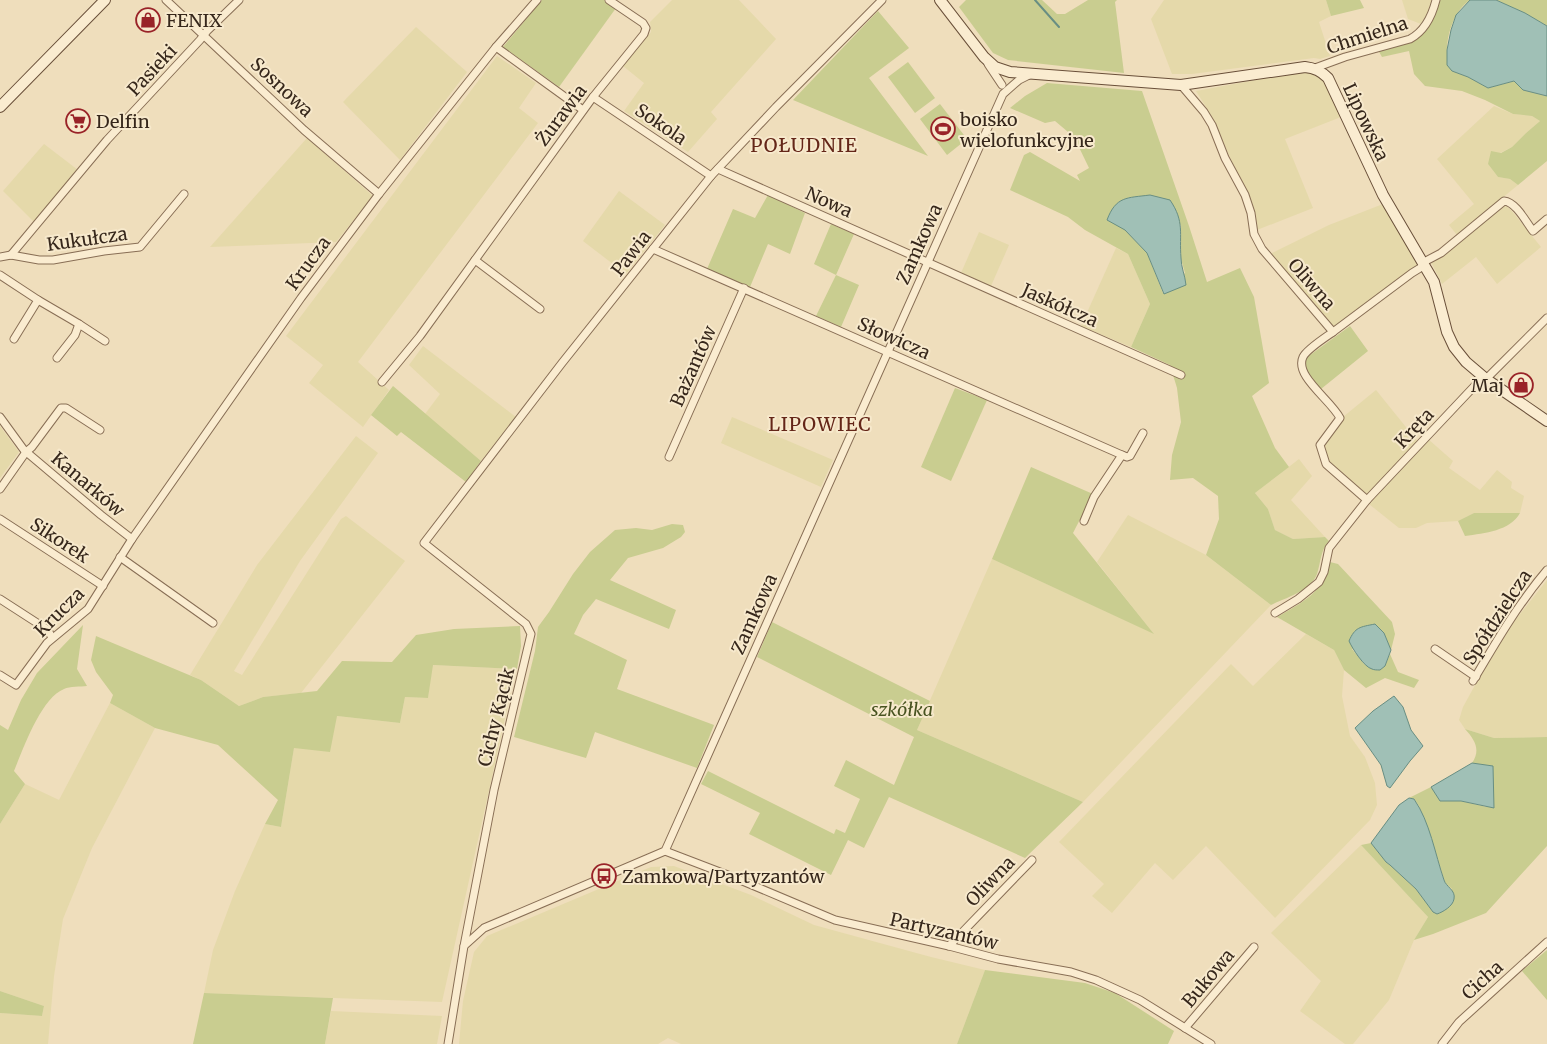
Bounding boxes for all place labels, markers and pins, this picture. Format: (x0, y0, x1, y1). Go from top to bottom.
shop icon: FENIX (135, 7, 161, 33)
place label: FENIX (166, 9, 222, 32)
supermarket icon: Delfin (65, 108, 91, 134)
place label: boisko wielofunkcyjne (959, 108, 1094, 152)
place label: Delfin (96, 110, 150, 133)
sports icon: boisko wielofunkcyjne (930, 116, 956, 142)
shop icon: Maj (1508, 372, 1534, 398)
place label: Maj (1471, 374, 1504, 397)
bus stop icon: Zamkowa/Partyzantów (591, 863, 617, 889)
place label: Zamkowa/Partyzantów (622, 865, 825, 888)

